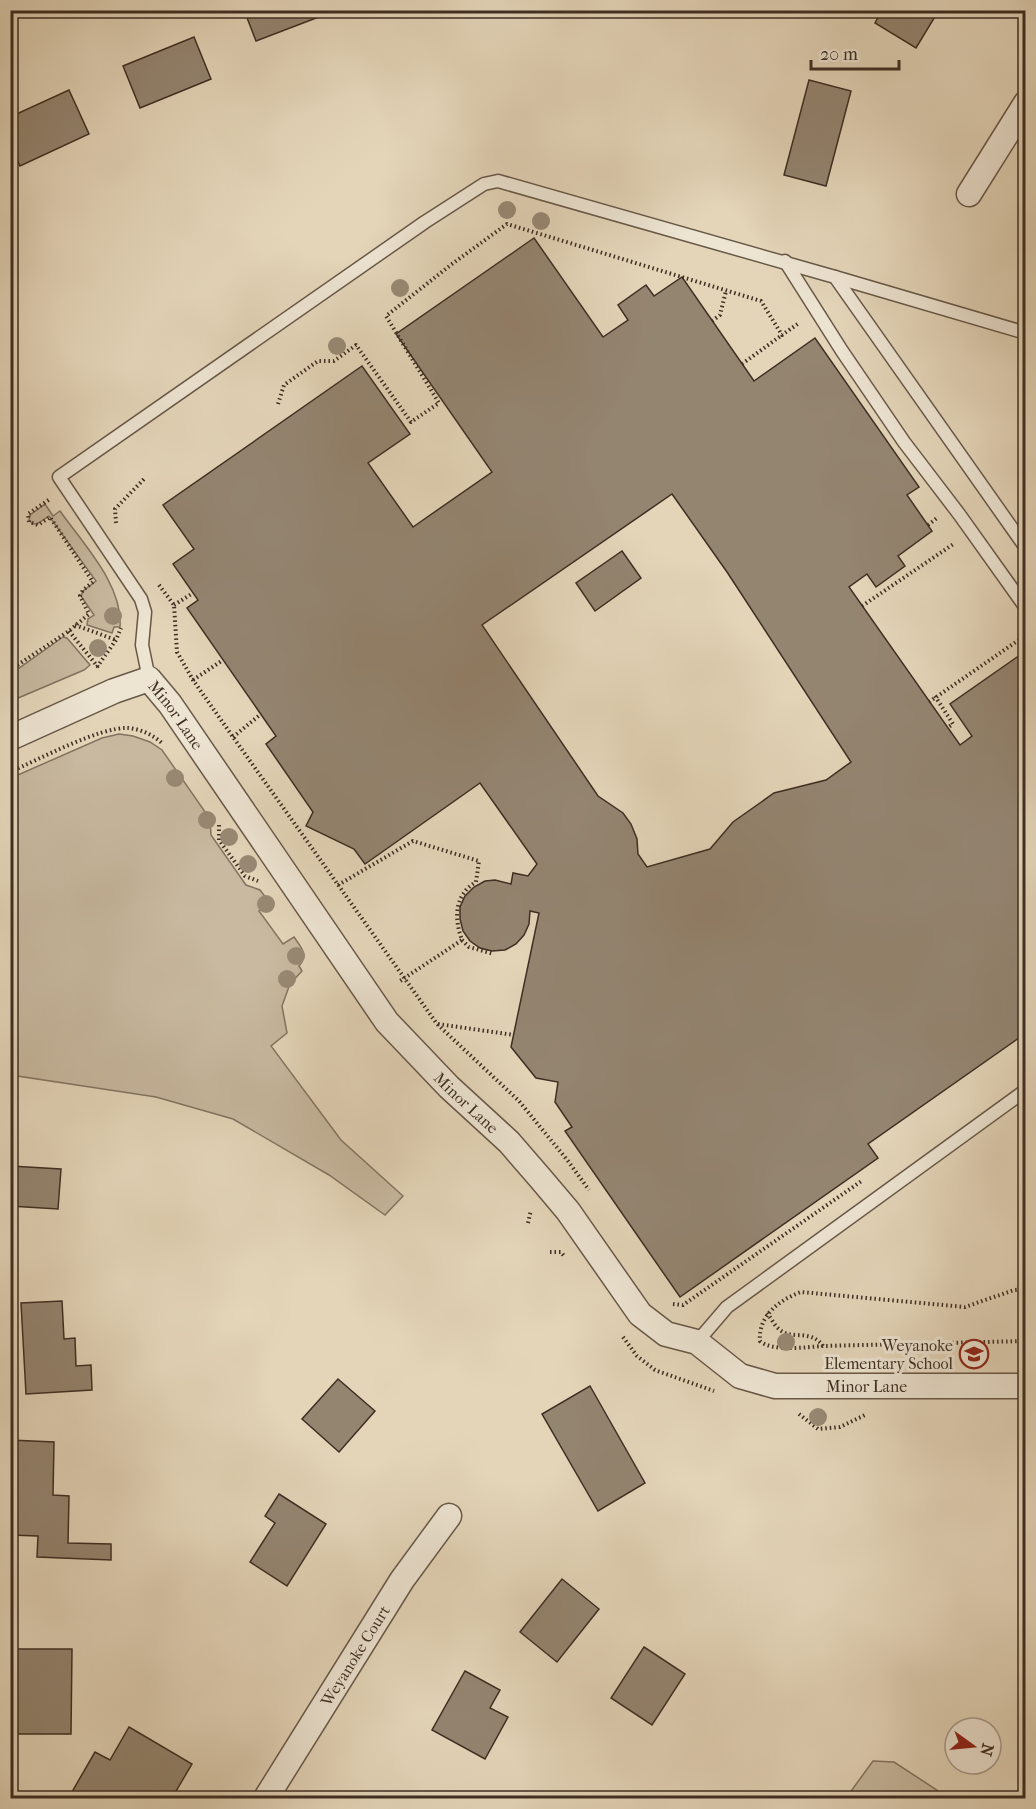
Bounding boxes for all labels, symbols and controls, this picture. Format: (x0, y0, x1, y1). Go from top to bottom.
scale bar (811, 33, 900, 71)
text: 20 m (820, 44, 858, 65)
street label: Minor Lane (144, 677, 207, 753)
street label: Minor Lane (430, 1068, 502, 1138)
place label: Weyanoke Elementary School (824, 1336, 954, 1373)
school or university icon: Weyanoke Elementary School (958, 1338, 990, 1370)
street label: Minor Lane (826, 1377, 907, 1396)
street label: Weyanoke Court (316, 1602, 394, 1710)
north arrow (943, 1716, 1003, 1776)
text: N (976, 1741, 998, 1759)

